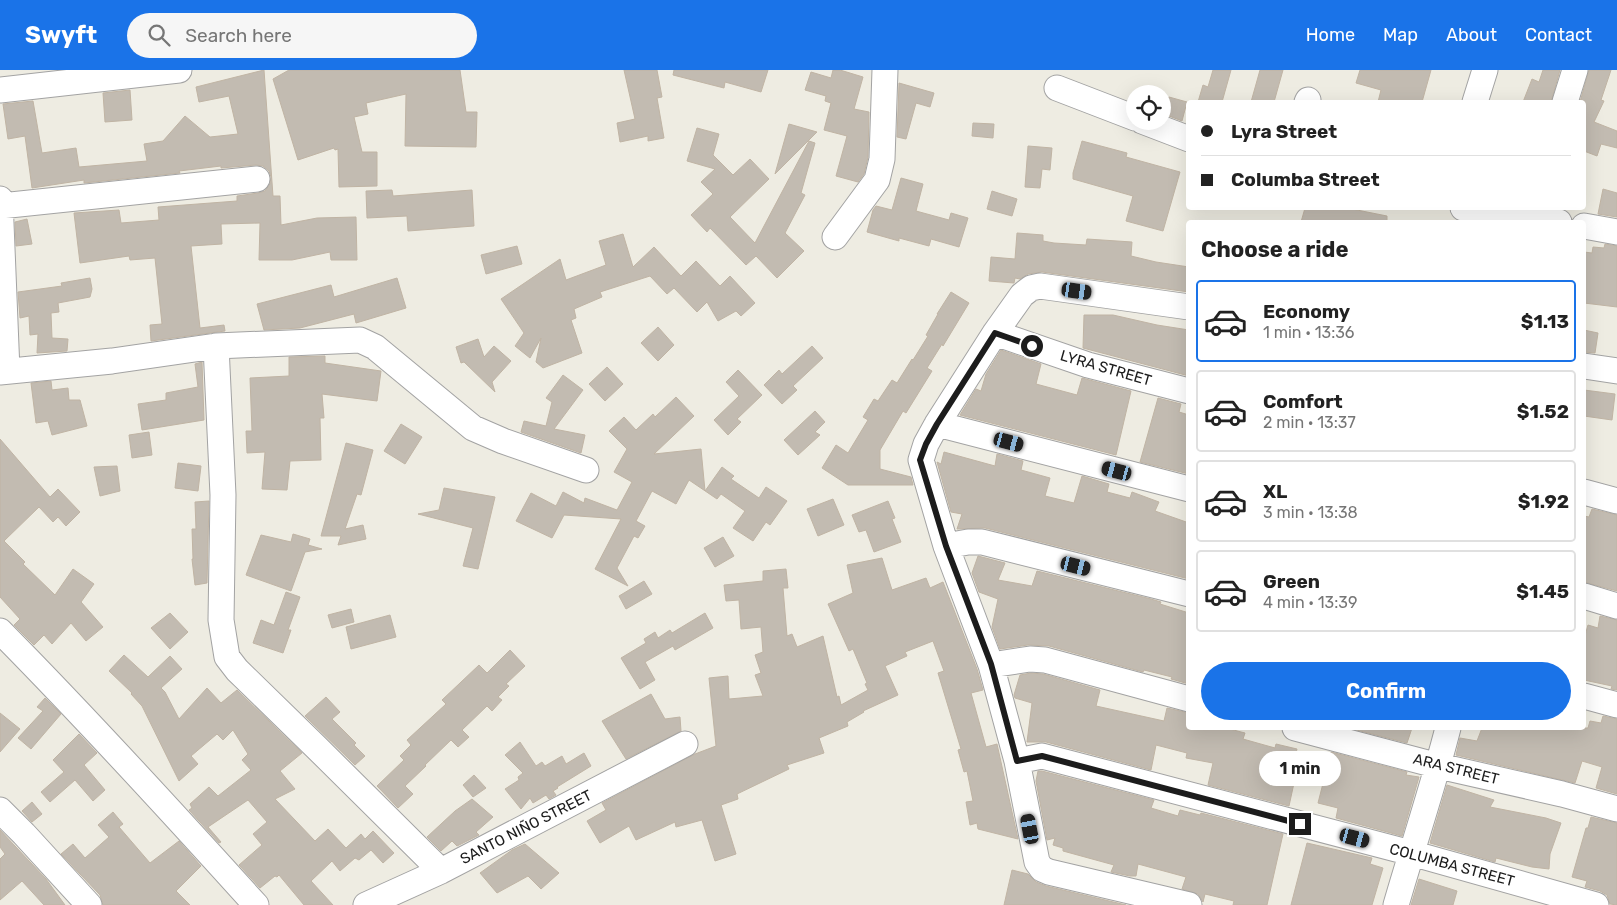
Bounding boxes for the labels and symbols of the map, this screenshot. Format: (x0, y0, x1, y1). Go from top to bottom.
car (1061, 281, 1092, 301)
route start (1021, 335, 1043, 357)
street label: LYRA STREET (1058, 346, 1154, 390)
car (992, 431, 1025, 453)
car (1100, 460, 1133, 482)
car (1059, 555, 1092, 577)
street label: ARA STREET (1411, 750, 1501, 788)
callout: 1 min (1259, 752, 1341, 786)
street label: SANTO NIÑO STREET (457, 786, 595, 868)
car (1019, 813, 1040, 845)
route end (1289, 813, 1311, 835)
car (1338, 827, 1371, 849)
street label: COLUMBA STREET (1388, 840, 1517, 890)

